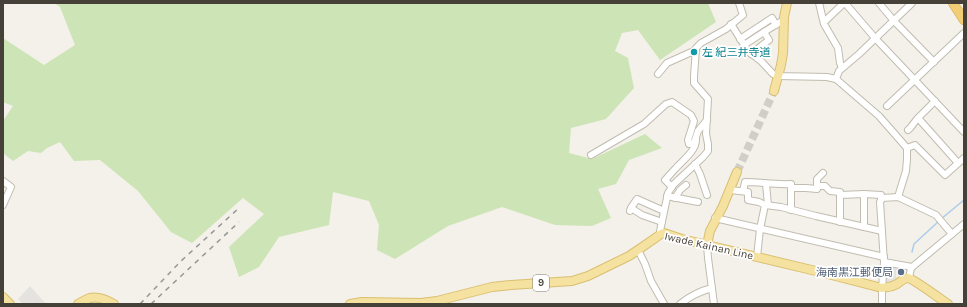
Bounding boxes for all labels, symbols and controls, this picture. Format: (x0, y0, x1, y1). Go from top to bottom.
place label: 左 紀三井寺道 (702, 46, 771, 59)
marker: 左 紀三井寺道 (689, 47, 699, 57)
street label: Iwade Kainan Line (663, 229, 755, 263)
place label: 海南黒江郵便局 (816, 266, 893, 279)
marker: 海南黒江郵便局 (896, 267, 906, 277)
road number: 9 (533, 275, 549, 291)

